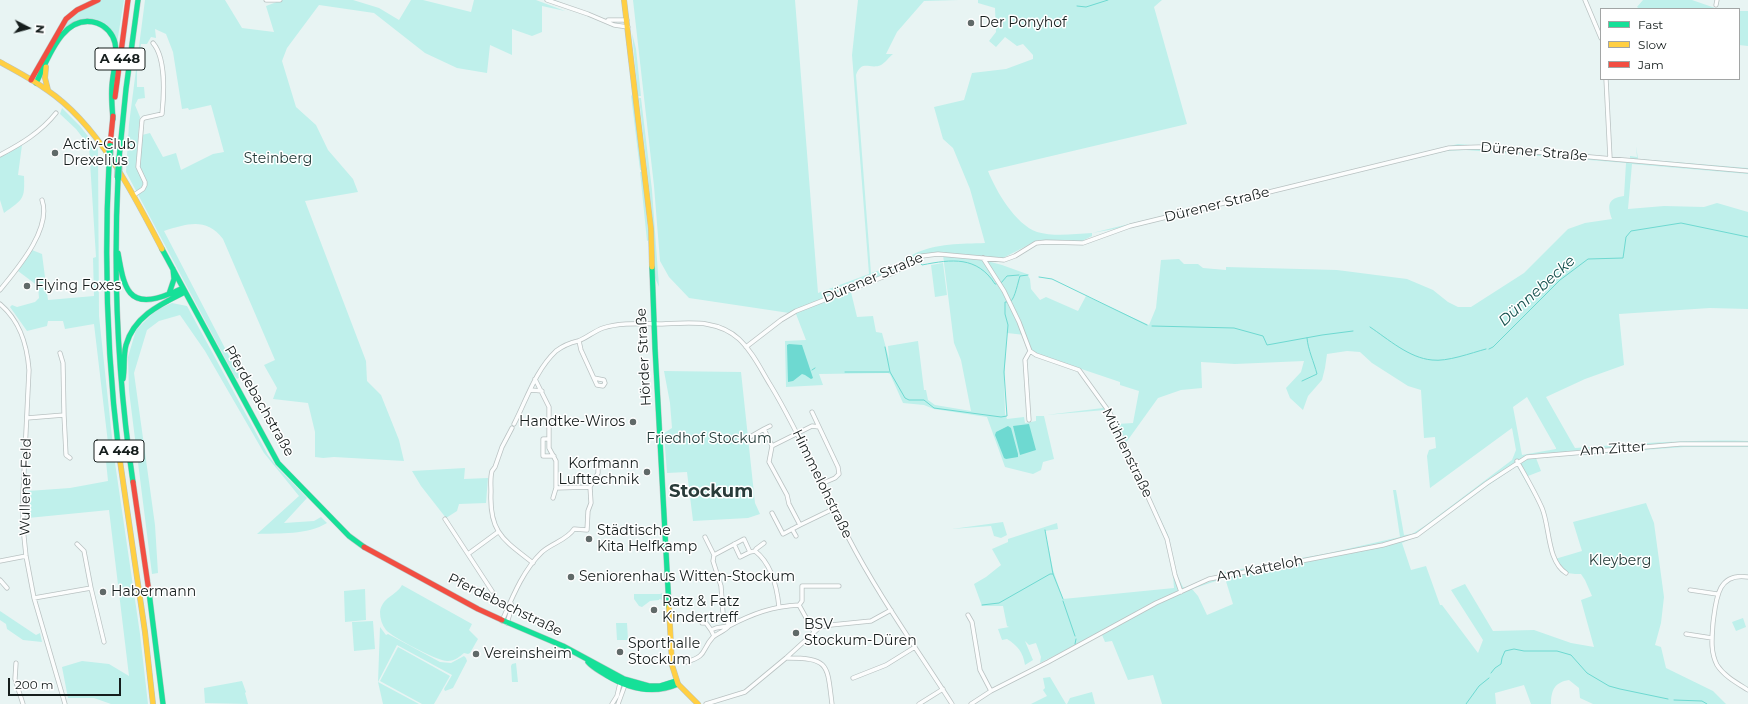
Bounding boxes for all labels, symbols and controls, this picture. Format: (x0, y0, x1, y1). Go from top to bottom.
north arrow (8, 8, 48, 48)
legend (1600, 8, 1740, 80)
place label: Der Ponyhof (979, 15, 1067, 31)
text: Fast (1638, 17, 1663, 32)
marker: Der Ponyhof (966, 18, 976, 28)
text: N (33, 24, 47, 34)
text: Slow (1638, 37, 1667, 52)
road number: A 448 (95, 48, 145, 70)
text: Jam (1638, 57, 1664, 72)
place label: Activ-Club Drexelius (63, 137, 136, 170)
street label: Dürener Straße (1480, 139, 1588, 165)
marker: Activ-Club Drexelius (50, 148, 60, 158)
park label: Steinberg (244, 151, 312, 167)
street label: Dürener Straße (1163, 184, 1271, 226)
street label: Dürener Straße (820, 249, 926, 307)
water label: Dünnebecke (1495, 252, 1579, 330)
place label: Flying Foxes (35, 278, 121, 294)
marker: Flying Foxes (22, 281, 32, 291)
street label: Hörder Straße (633, 308, 655, 406)
street label: Pferdebachstraße (220, 343, 298, 459)
street label: Mühlenstraße (1098, 405, 1156, 501)
place label: Handtke-Wiros (519, 414, 625, 430)
marker: Handtke-Wiros (628, 417, 638, 427)
street label: Himmelohstraße (788, 427, 856, 541)
park label: Friedhof Stockum (646, 431, 772, 447)
street label: Wullener Feld (17, 438, 35, 536)
street label: Am Zitter (1579, 438, 1647, 460)
road number: A 448 (94, 440, 144, 462)
place label: Korfmann Lufttechnik (559, 456, 639, 488)
marker: Korfmann Lufttechnik (642, 467, 652, 477)
district label: Stockum (669, 481, 753, 503)
place label: Städtische Kita Helfkamp (597, 523, 697, 556)
marker: Städtische Kita Helfkamp (584, 534, 594, 544)
street label: Am Katteloh (1215, 552, 1305, 586)
park label: Kleyberg (1589, 553, 1651, 569)
place label: Seniorenhaus Witten-Stockum (579, 569, 795, 585)
street label: Pferdebachstraße (445, 570, 565, 640)
marker: Seniorenhaus Witten-Stockum (566, 572, 576, 582)
place label: Habermann (111, 584, 196, 600)
marker: Habermann (98, 587, 108, 597)
place label: Ratz & Fatz Kindertreff (662, 594, 740, 626)
marker: Ratz & Fatz Kindertreff (649, 605, 659, 615)
place label: BSV Stockum-Düren (804, 617, 917, 650)
marker: BSV Stockum-Düren (791, 628, 801, 638)
place label: Sporthalle Stockum (628, 636, 700, 668)
place label: Vereinsheim (484, 646, 572, 662)
marker: Sporthalle Stockum (615, 647, 625, 657)
marker: Vereinsheim (471, 649, 481, 659)
scale bar (10, 670, 123, 696)
text: 200 m (15, 677, 54, 692)

